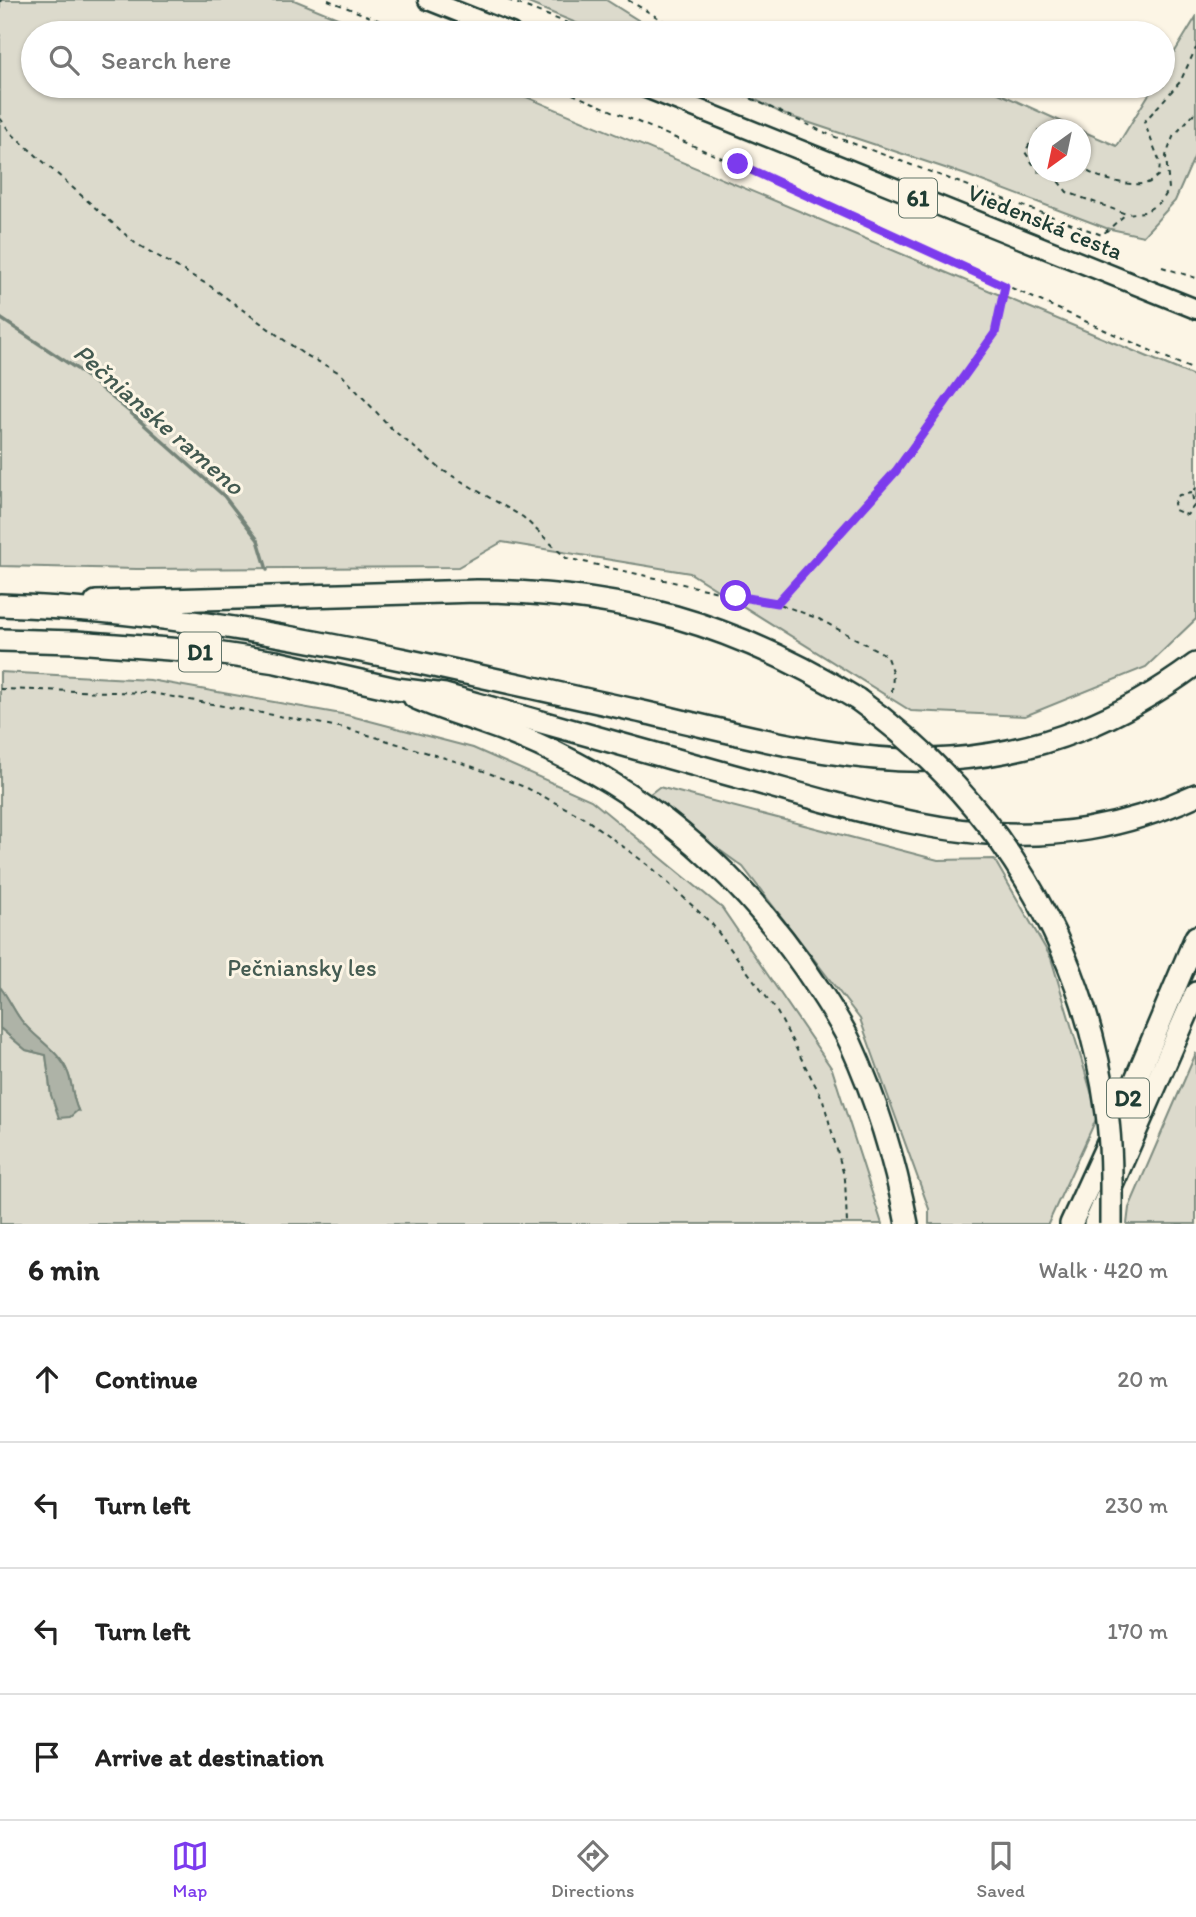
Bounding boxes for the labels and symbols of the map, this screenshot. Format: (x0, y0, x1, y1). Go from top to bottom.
north arrow (1028, 119, 1091, 182)
route end (722, 148, 753, 179)
street label: Viedenská cesta (964, 177, 1127, 266)
road number: 61 (899, 178, 937, 218)
water label: Pečnianske rameno (67, 336, 251, 502)
route start (720, 580, 751, 611)
road number: D1 (179, 632, 221, 672)
park label: Pečniansky les (227, 953, 377, 982)
road number: D2 (1107, 1078, 1149, 1118)

